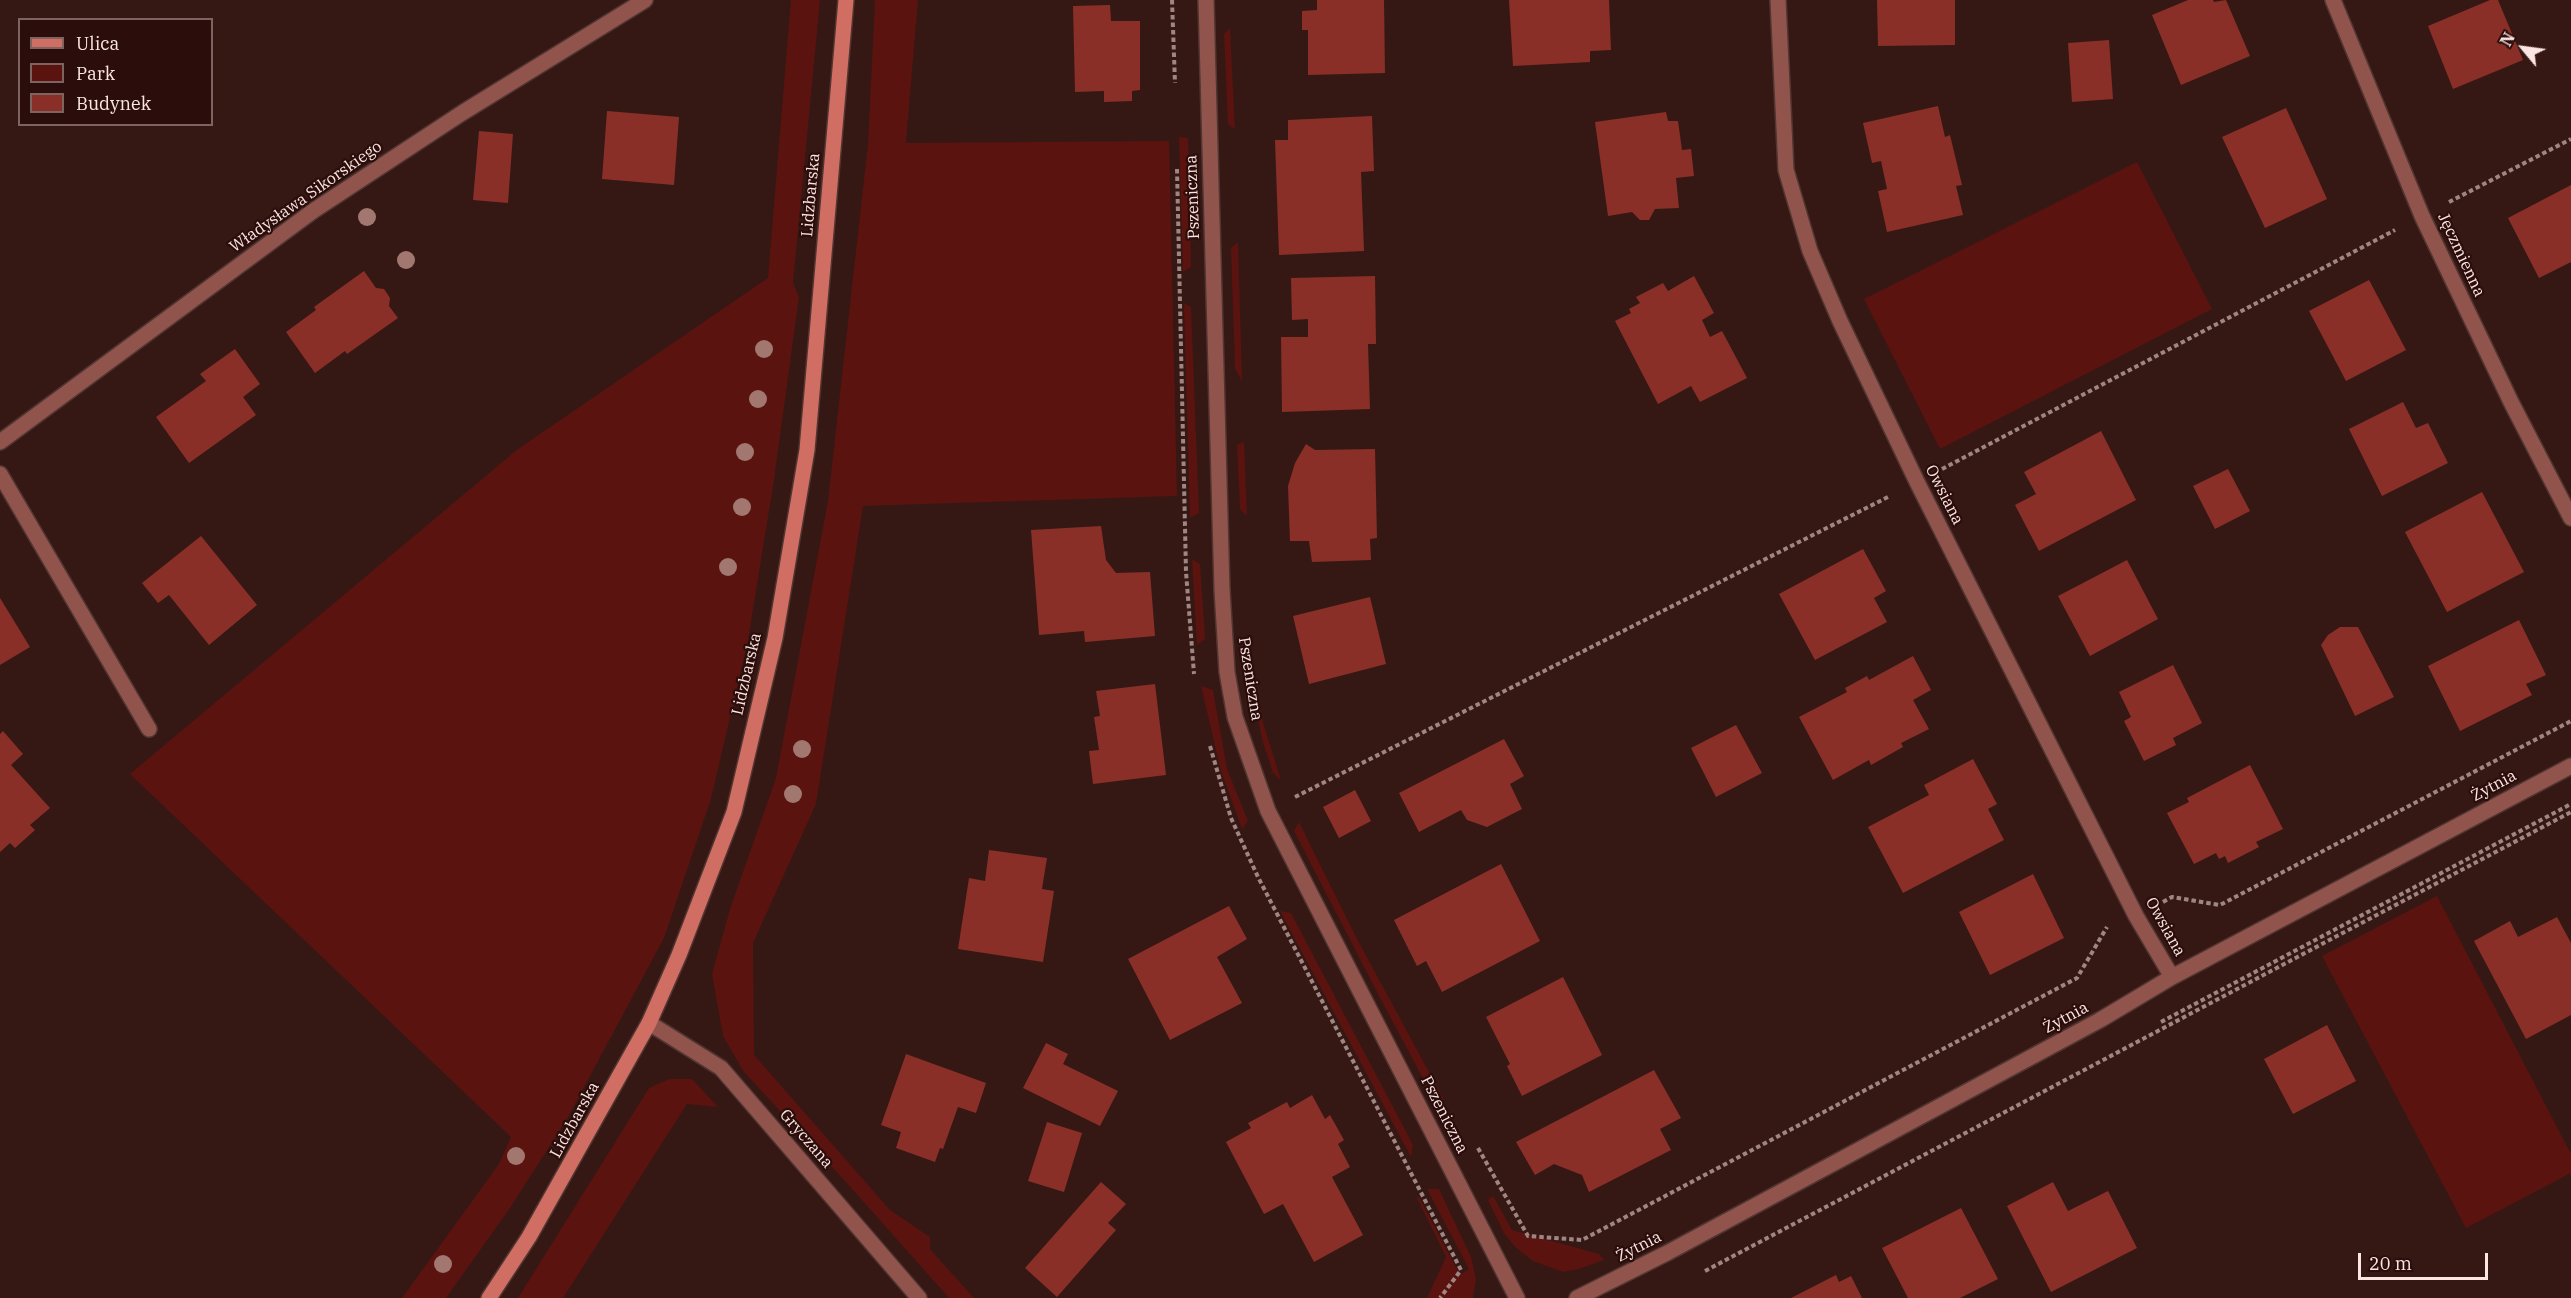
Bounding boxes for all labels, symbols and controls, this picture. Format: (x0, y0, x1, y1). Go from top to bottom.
legend (18, 18, 213, 126)
north arrow (2493, 18, 2553, 78)
text: N (2495, 29, 2519, 50)
text: Ulica (76, 32, 119, 55)
text: Park (76, 62, 115, 85)
text: Budynek (76, 92, 151, 115)
street label: Władysława Sikorskiego (226, 137, 386, 257)
street label: Lidzbarska (798, 152, 824, 238)
street label: Pszeniczna (1182, 155, 1204, 239)
street label: Jęczmienna (2433, 210, 2489, 300)
street label: Owsiana (1921, 462, 1967, 528)
street label: Lidzbarska (728, 631, 766, 717)
street label: Pszeniczna (1234, 636, 1266, 722)
street label: Żytnia (2468, 766, 2520, 806)
street label: Owsiana (2141, 894, 2189, 960)
street label: Żytnia (2040, 998, 2092, 1038)
street label: Pszeniczna (1416, 1073, 1472, 1157)
street label: Lidzbarska (546, 1079, 604, 1161)
street label: Gryczana (775, 1106, 837, 1172)
street label: Żytnia (1613, 1227, 1665, 1267)
scale bar (2361, 1241, 2492, 1279)
text: 20 m (2369, 1252, 2412, 1275)

